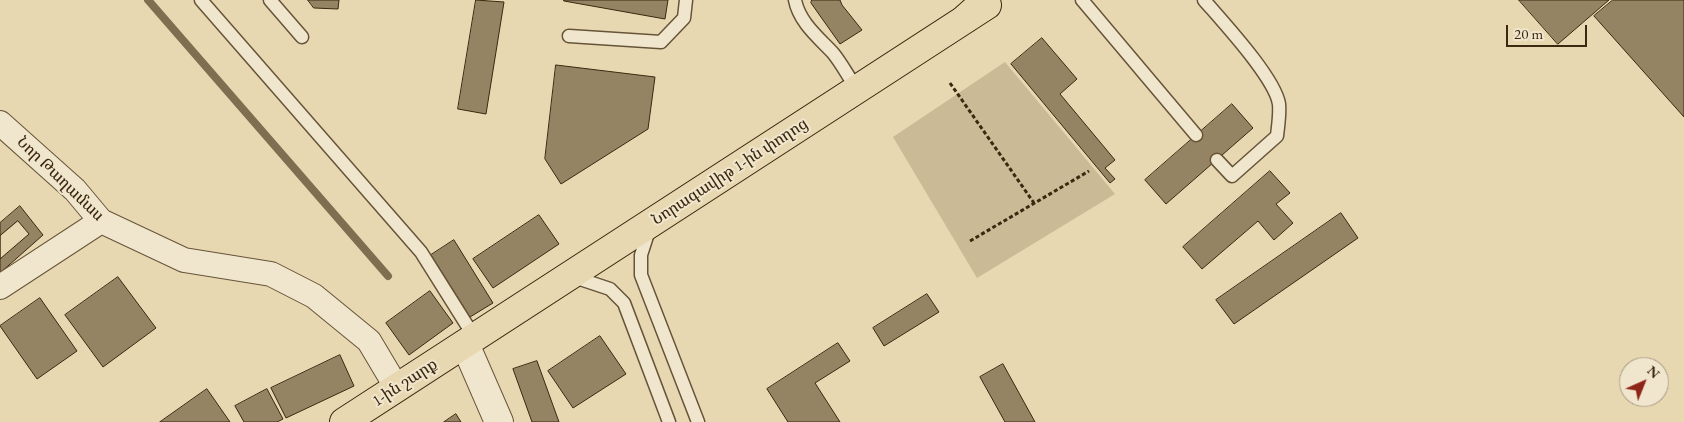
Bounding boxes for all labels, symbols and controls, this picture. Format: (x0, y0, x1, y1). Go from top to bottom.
scale bar (1509, 15, 1590, 47)
text: 20 m (1514, 24, 1543, 43)
street label: Նորագավիթ 1-ին փողոց (648, 114, 812, 230)
street label: Նոր Թաղամաս (13, 133, 107, 225)
street label: 1-ին շարք (369, 355, 441, 411)
north arrow (1619, 357, 1669, 407)
text: N (1643, 362, 1664, 382)

